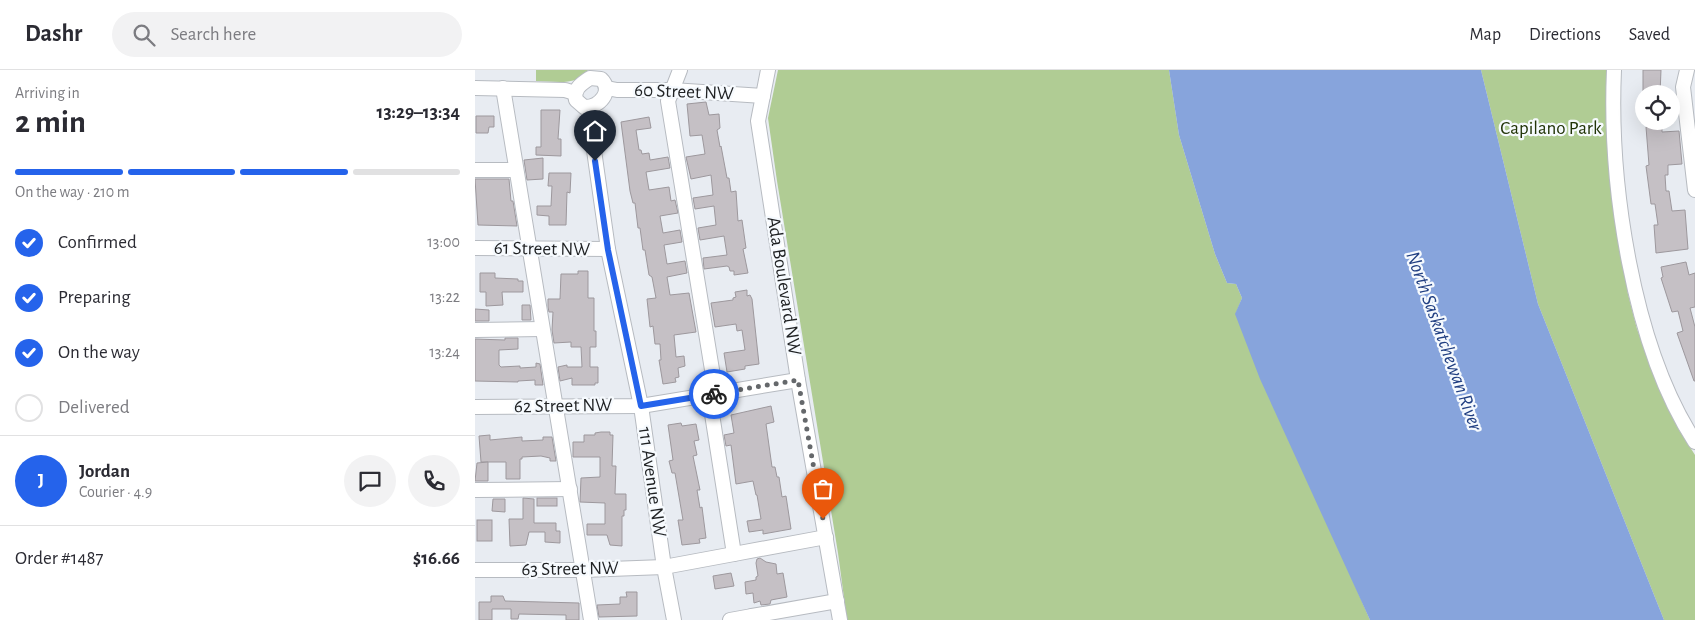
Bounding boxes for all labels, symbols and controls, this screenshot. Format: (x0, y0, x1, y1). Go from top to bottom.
search box (112, 12, 462, 57)
icon: search (130, 21, 158, 49)
text: Dashr (25, 22, 82, 46)
text: Search here (170, 25, 256, 44)
text: Map (1470, 26, 1501, 44)
text: Directions (1529, 26, 1601, 44)
text: Saved (1629, 26, 1670, 44)
street label: 60 Street NW (634, 81, 734, 103)
text: Arriving in (15, 85, 80, 101)
map controls (1635, 85, 1680, 130)
button: locate (1635, 85, 1680, 130)
text: 13:29–13:34 (377, 103, 460, 122)
text: 2 min (15, 106, 86, 138)
pin (574, 110, 616, 161)
icon: home (581, 117, 609, 145)
park label: Capilano Park (1500, 119, 1602, 138)
text: On the way · 210 m (15, 184, 130, 200)
street label: Ada Boulevard NW (764, 215, 804, 357)
icon: check (15, 229, 43, 257)
text: Confirmed (58, 233, 137, 252)
text: 13:00 (427, 234, 460, 250)
street label: 61 Street NW (494, 239, 590, 259)
water label: North Saskatchewan River (1402, 249, 1486, 434)
icon: check (15, 284, 43, 312)
text: Preparing (58, 288, 131, 307)
text: 13:22 (430, 289, 460, 305)
icon: check (15, 339, 43, 367)
text: On the way (58, 343, 140, 362)
text: 13:24 (429, 344, 460, 360)
courier (689, 369, 739, 419)
icon: bike (700, 380, 728, 408)
street label: 62 Street NW (514, 396, 612, 416)
text: Delivered (58, 398, 130, 417)
street label: 111 Avenue NW (635, 426, 669, 538)
button: chat (344, 455, 396, 507)
button: phone (408, 455, 460, 507)
text: Jordan (79, 462, 130, 481)
pin (802, 468, 844, 519)
text: J (38, 471, 44, 490)
icon: bag (809, 475, 837, 503)
text: Courier · 4.9 (79, 484, 152, 500)
text: Order #1487 (15, 549, 103, 568)
text: $16.66 (413, 549, 460, 568)
street label: 63 Street NW (521, 559, 619, 579)

